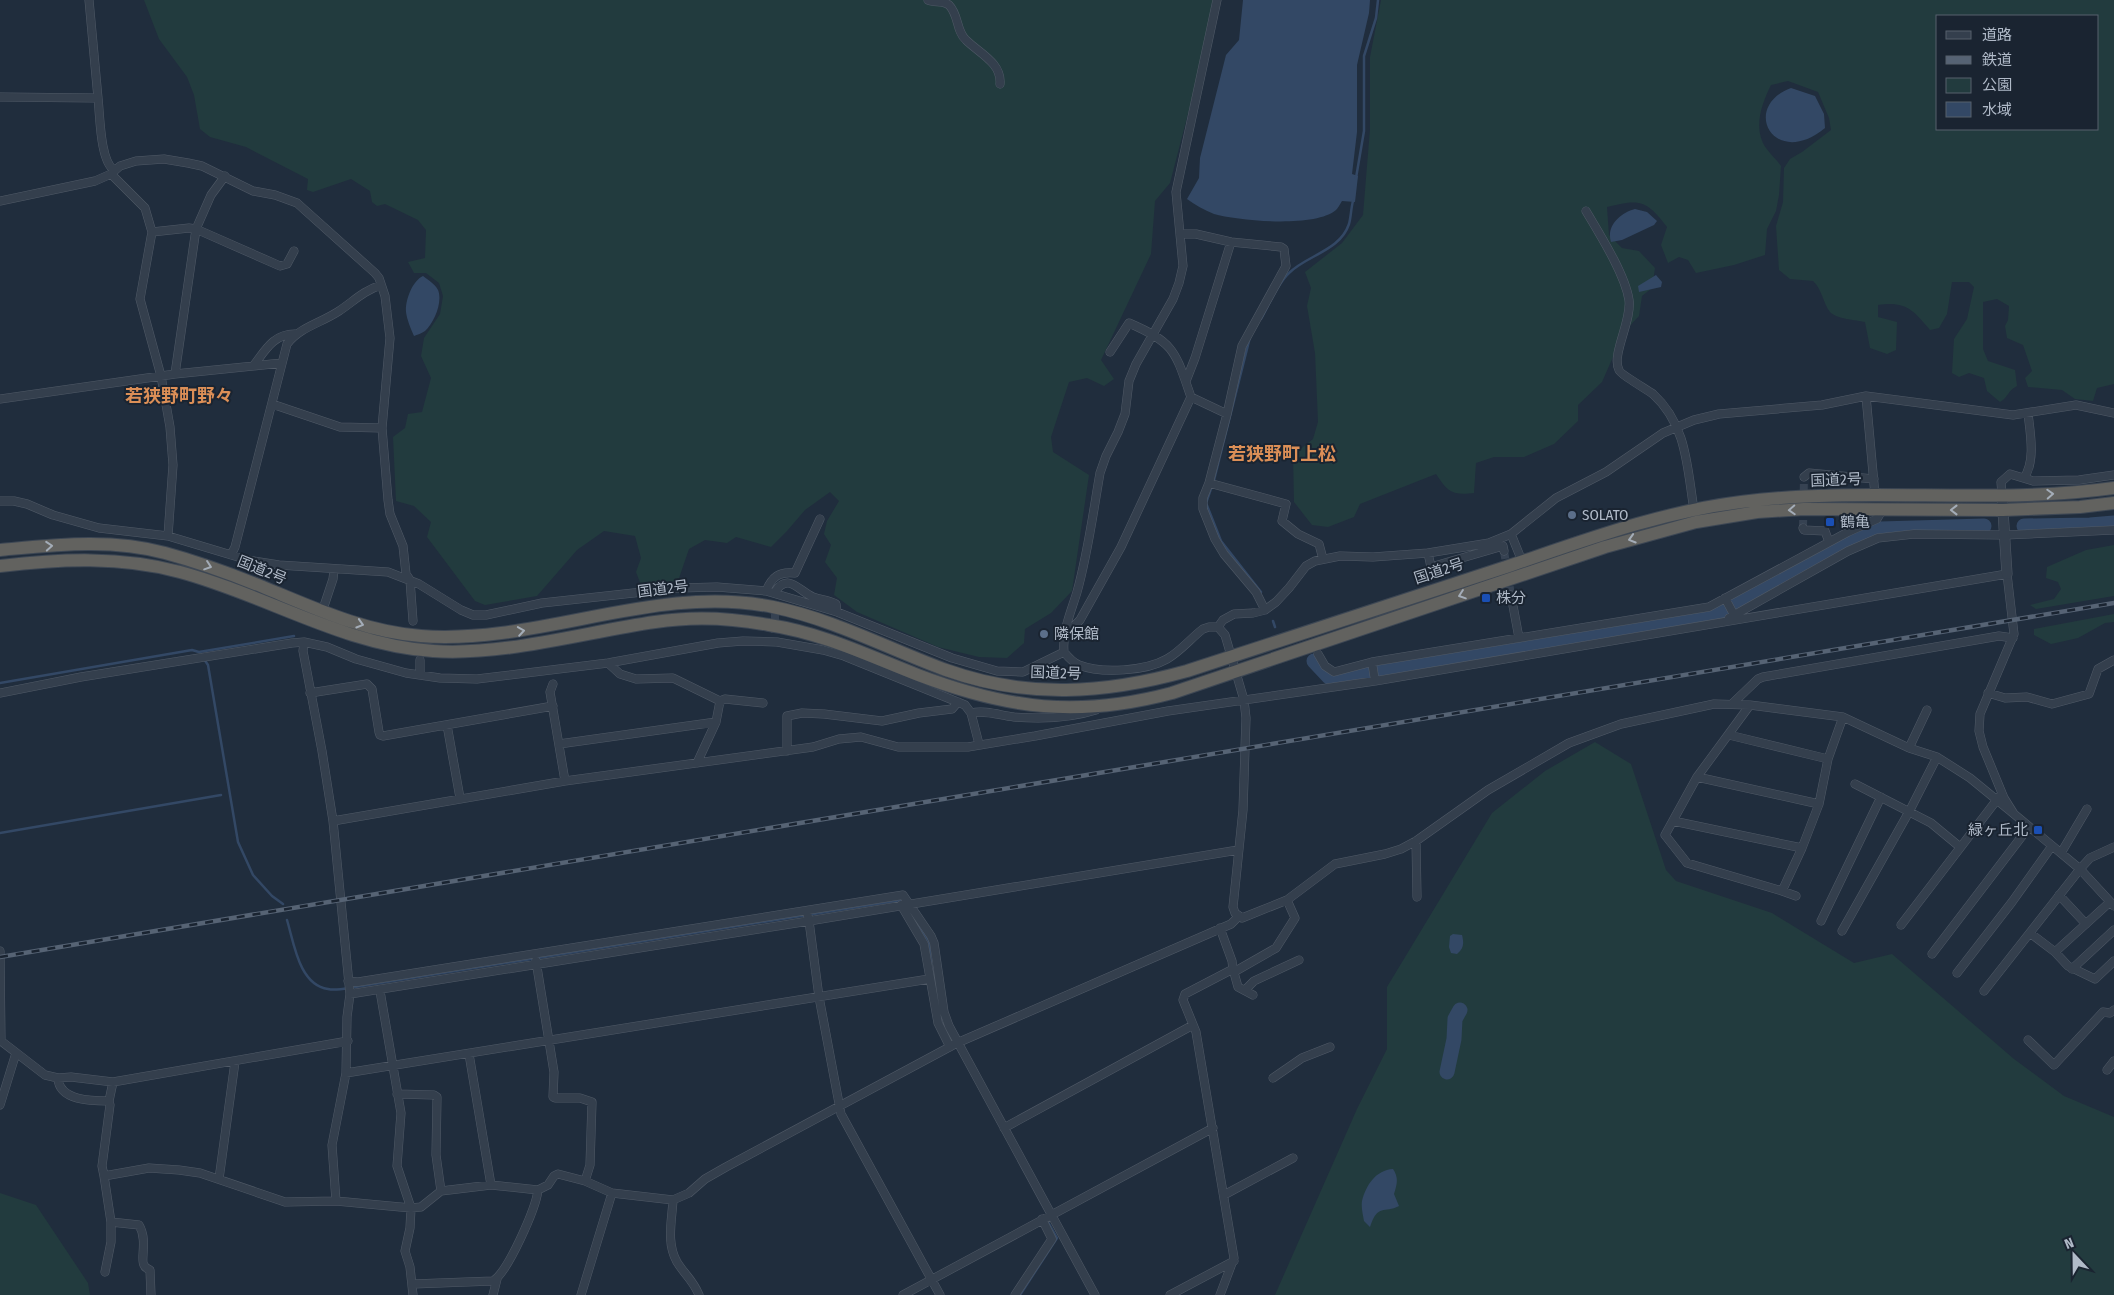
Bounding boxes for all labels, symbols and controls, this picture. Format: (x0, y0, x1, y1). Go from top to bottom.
legend (1936, 15, 2099, 130)
text: 道路 (1982, 26, 2012, 44)
text: 鉄道 (1982, 51, 2012, 69)
text: 公園 (1982, 76, 2012, 94)
text: 水域 (1982, 101, 2012, 119)
district label: 若狭野町野々 (125, 385, 233, 407)
district label: 若狭野町上松 (1228, 443, 1336, 465)
street label: 国道2号 (1810, 470, 1862, 490)
one-way arrow (2047, 488, 2055, 499)
one-way arrow (1788, 504, 1796, 515)
one-way arrow (1950, 505, 1958, 515)
place label: SOLATO (1582, 506, 1629, 524)
marker: SOLATO (1566, 509, 1578, 521)
place label: 鶴亀 (1840, 513, 1870, 531)
marker: 鶴亀 (1824, 516, 1836, 528)
one-way arrow (1629, 533, 1637, 543)
one-way arrow (45, 540, 53, 551)
street label: 国道2号 (235, 552, 289, 588)
street label: 国道2号 (1412, 554, 1466, 588)
one-way arrow (203, 561, 212, 571)
street label: 国道2号 (636, 577, 690, 601)
place label: 株分 (1496, 589, 1526, 607)
one-way arrow (1458, 590, 1466, 600)
marker: 株分 (1480, 592, 1492, 604)
one-way arrow (355, 619, 363, 629)
place label: 隣保館 (1054, 625, 1099, 643)
one-way arrow (516, 626, 525, 636)
marker: 隣保館 (1038, 628, 1050, 640)
street label: 国道2号 (1030, 663, 1082, 683)
place label: 緑ヶ丘北 (1968, 821, 2028, 839)
marker: 緑ヶ丘北 (2032, 824, 2044, 836)
north arrow (2049, 1230, 2099, 1280)
text: N (2062, 1234, 2076, 1253)

